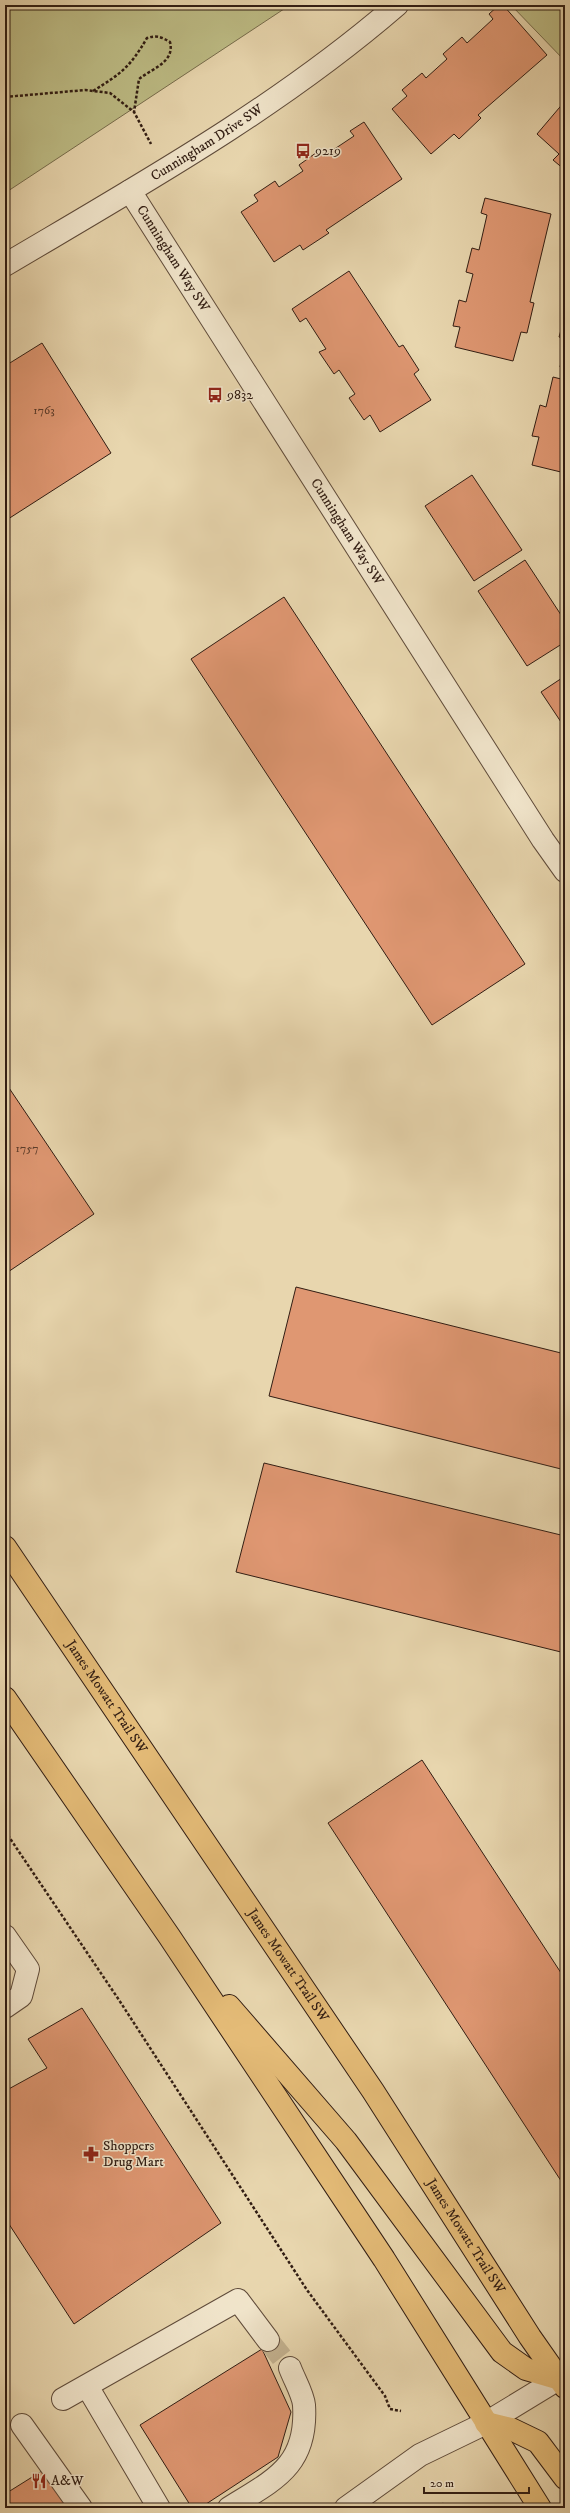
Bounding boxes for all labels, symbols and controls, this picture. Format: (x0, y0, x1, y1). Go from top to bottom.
street label: Cunningham Drive SW (147, 100, 267, 185)
bus stop icon: 9219 (294, 142, 312, 160)
place label: 9219 (314, 142, 341, 160)
street label: Cunningham Way SW (132, 202, 214, 315)
bus stop icon: 9832 (206, 386, 224, 404)
place label: 9832 (226, 386, 253, 404)
house number: 1763 (33, 403, 55, 418)
street label: Cunningham Way SW (306, 475, 388, 589)
house number: 1757 (16, 1141, 38, 1156)
street label: James Mowatt Trail SW (61, 1635, 151, 1757)
street label: James Mowatt Trail SW (242, 1904, 333, 2026)
place label: Shoppers Drug Mart (103, 2137, 164, 2171)
pharmacy icon: Shoppers Drug Mart (82, 2145, 100, 2163)
street label: James Mowatt Trail SW (421, 2174, 509, 2297)
scale bar (424, 2469, 529, 2495)
restaurant icon: A&W (30, 2472, 48, 2490)
place label: A&W (51, 2472, 84, 2490)
text: 20 m (430, 2476, 454, 2491)

